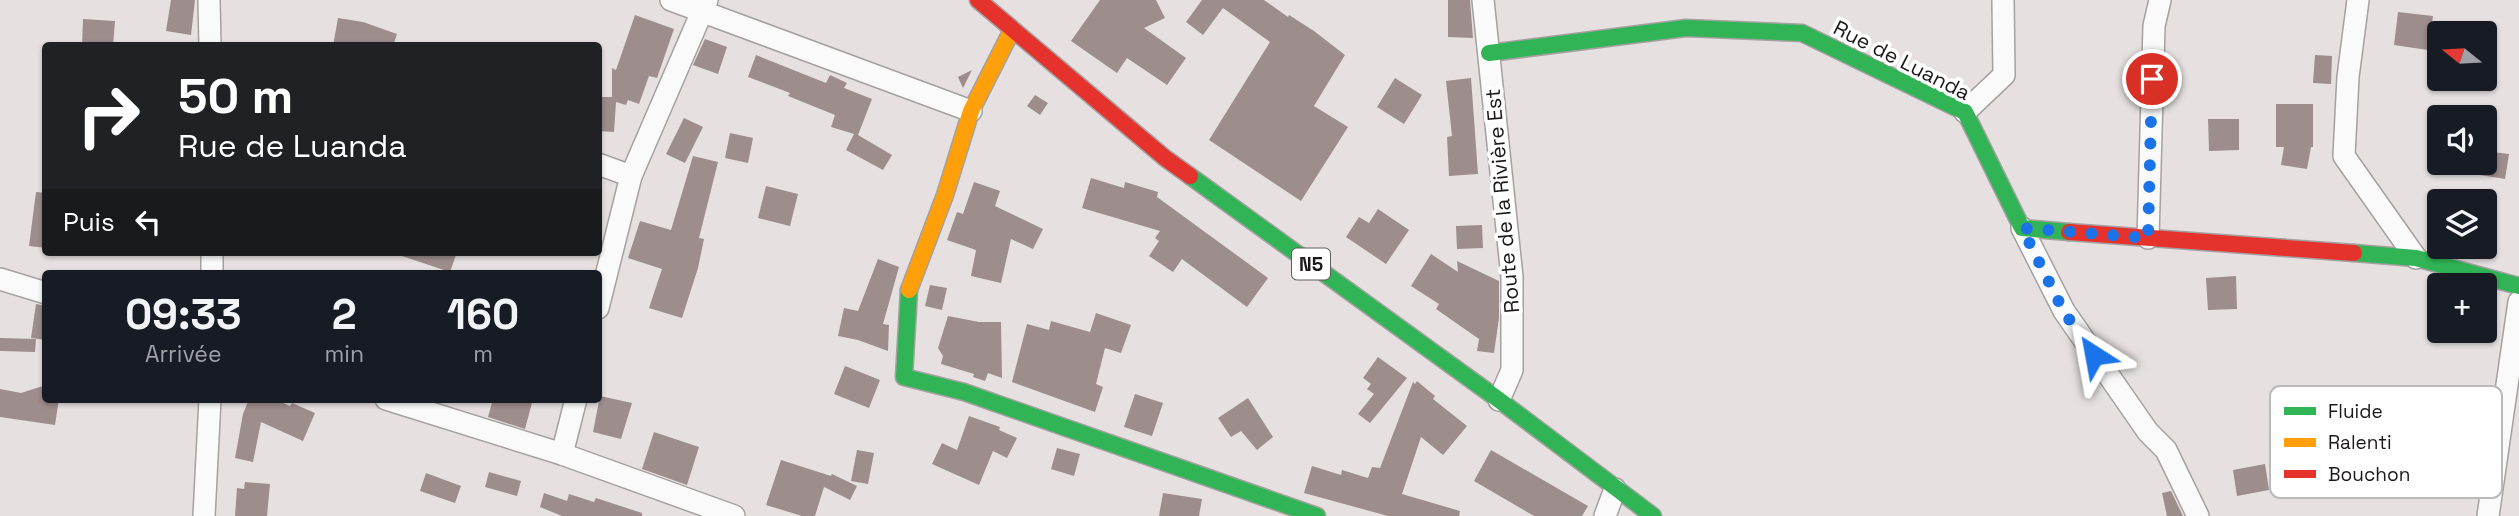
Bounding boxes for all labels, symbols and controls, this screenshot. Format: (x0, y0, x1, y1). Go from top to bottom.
street label: Rue de Luanda (1829, 14, 1975, 106)
north arrow (2427, 21, 2497, 91)
map controls (2427, 21, 2497, 343)
pin (2122, 49, 2182, 109)
icon: arrive (2133, 60, 2171, 98)
text: 50 m (178, 65, 293, 127)
icon: right (63, 70, 154, 161)
street label: Route de la Rivière Est (1479, 88, 1525, 314)
button: sound (2427, 105, 2497, 175)
text: Rue de Luanda (178, 126, 407, 166)
button: layers (2427, 189, 2497, 259)
icon: left (129, 203, 167, 241)
text: Puis (63, 205, 115, 239)
road number: N5 (1292, 248, 1330, 280)
button: + (2427, 273, 2497, 343)
text: 09:33 (125, 288, 242, 341)
text: 2 (332, 288, 357, 341)
text: 160 (447, 288, 519, 341)
position arrow (2057, 318, 2131, 392)
text: Arrivée (145, 339, 222, 369)
text: min (325, 339, 364, 369)
text: m (473, 339, 493, 369)
legend (2270, 386, 2502, 498)
text: Fluide (2328, 399, 2383, 424)
text: Ralenti (2328, 430, 2392, 455)
text: Bouchon (2328, 462, 2410, 487)

